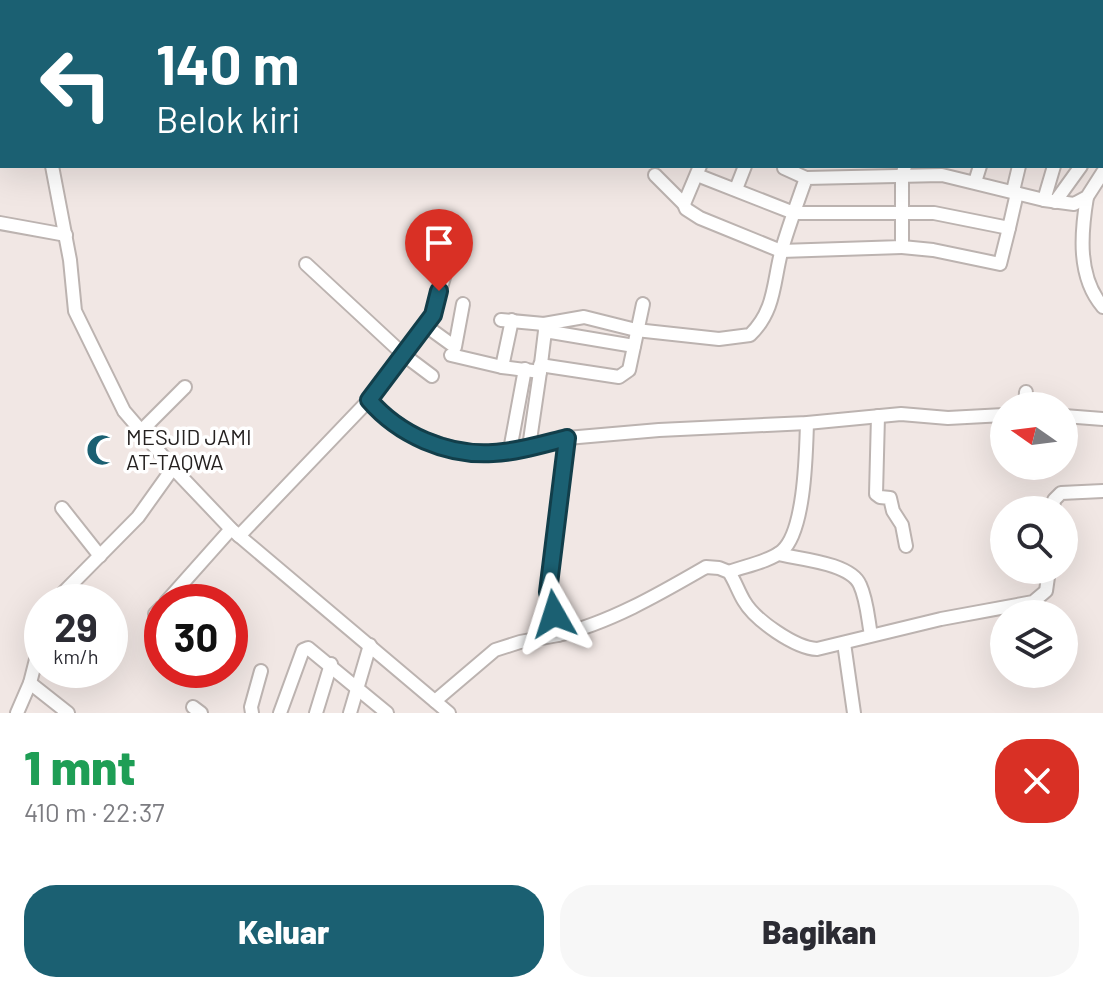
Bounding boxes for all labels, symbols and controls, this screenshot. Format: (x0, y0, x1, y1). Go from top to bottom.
text: 140 m (156, 29, 300, 96)
icon: left (24, 32, 128, 136)
text: Belok kiri (156, 97, 300, 140)
pin (405, 209, 473, 291)
icon: arrive (417, 221, 461, 265)
north arrow (990, 392, 1078, 480)
map controls (990, 392, 1078, 688)
place label: MESJID JAMI AT-TAQWA (126, 423, 252, 474)
mosque icon: MESJID JAMI AT-TAQWA (85, 433, 119, 467)
button: search (990, 496, 1078, 584)
position arrow (512, 572, 596, 656)
speed limit sign: 30 (144, 584, 248, 688)
button: layers (990, 600, 1078, 688)
text: 29 (54, 602, 98, 650)
text: km/h (53, 644, 99, 668)
text: 1 mnt (24, 737, 136, 795)
button: close (995, 739, 1079, 823)
text: 410 m · 22:37 (24, 796, 165, 827)
button: Keluar (24, 885, 544, 977)
button: Bagikan (560, 885, 1079, 977)

